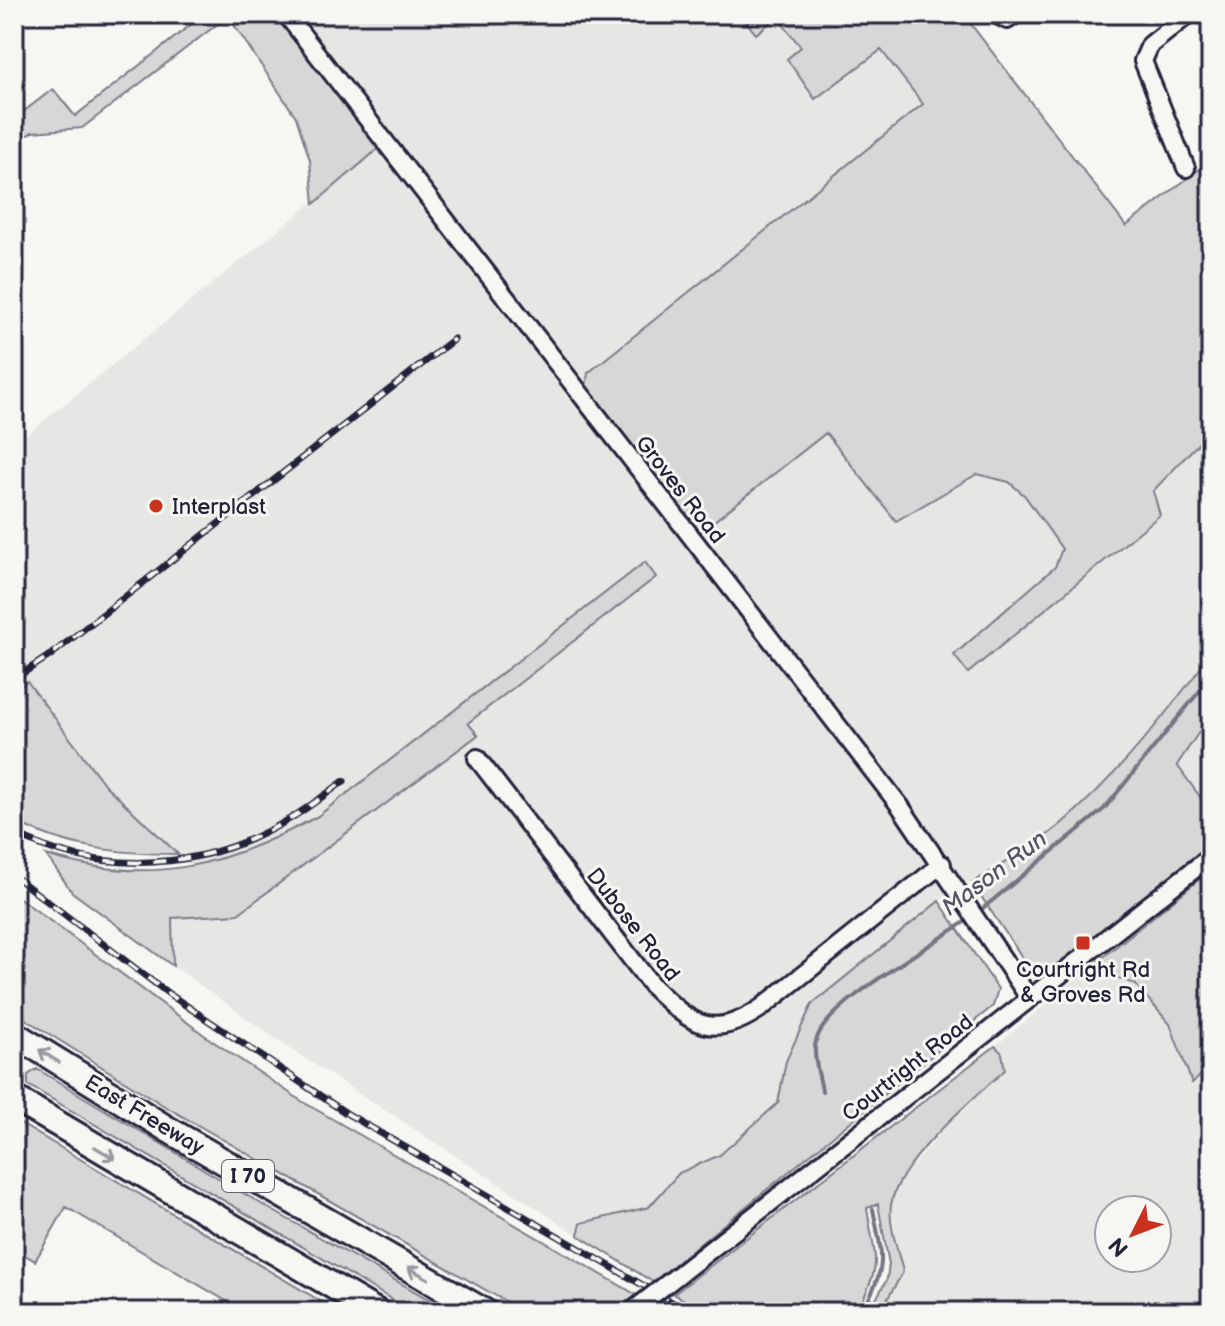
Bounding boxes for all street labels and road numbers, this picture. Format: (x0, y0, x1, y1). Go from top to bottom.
street label: Groves Road (629, 430, 730, 549)
street label: Dubose Road (580, 863, 685, 987)
street label: Courtright Road (837, 1009, 979, 1128)
street label: East Freeway (80, 1069, 209, 1161)
road number: I 70 (222, 1160, 274, 1192)

